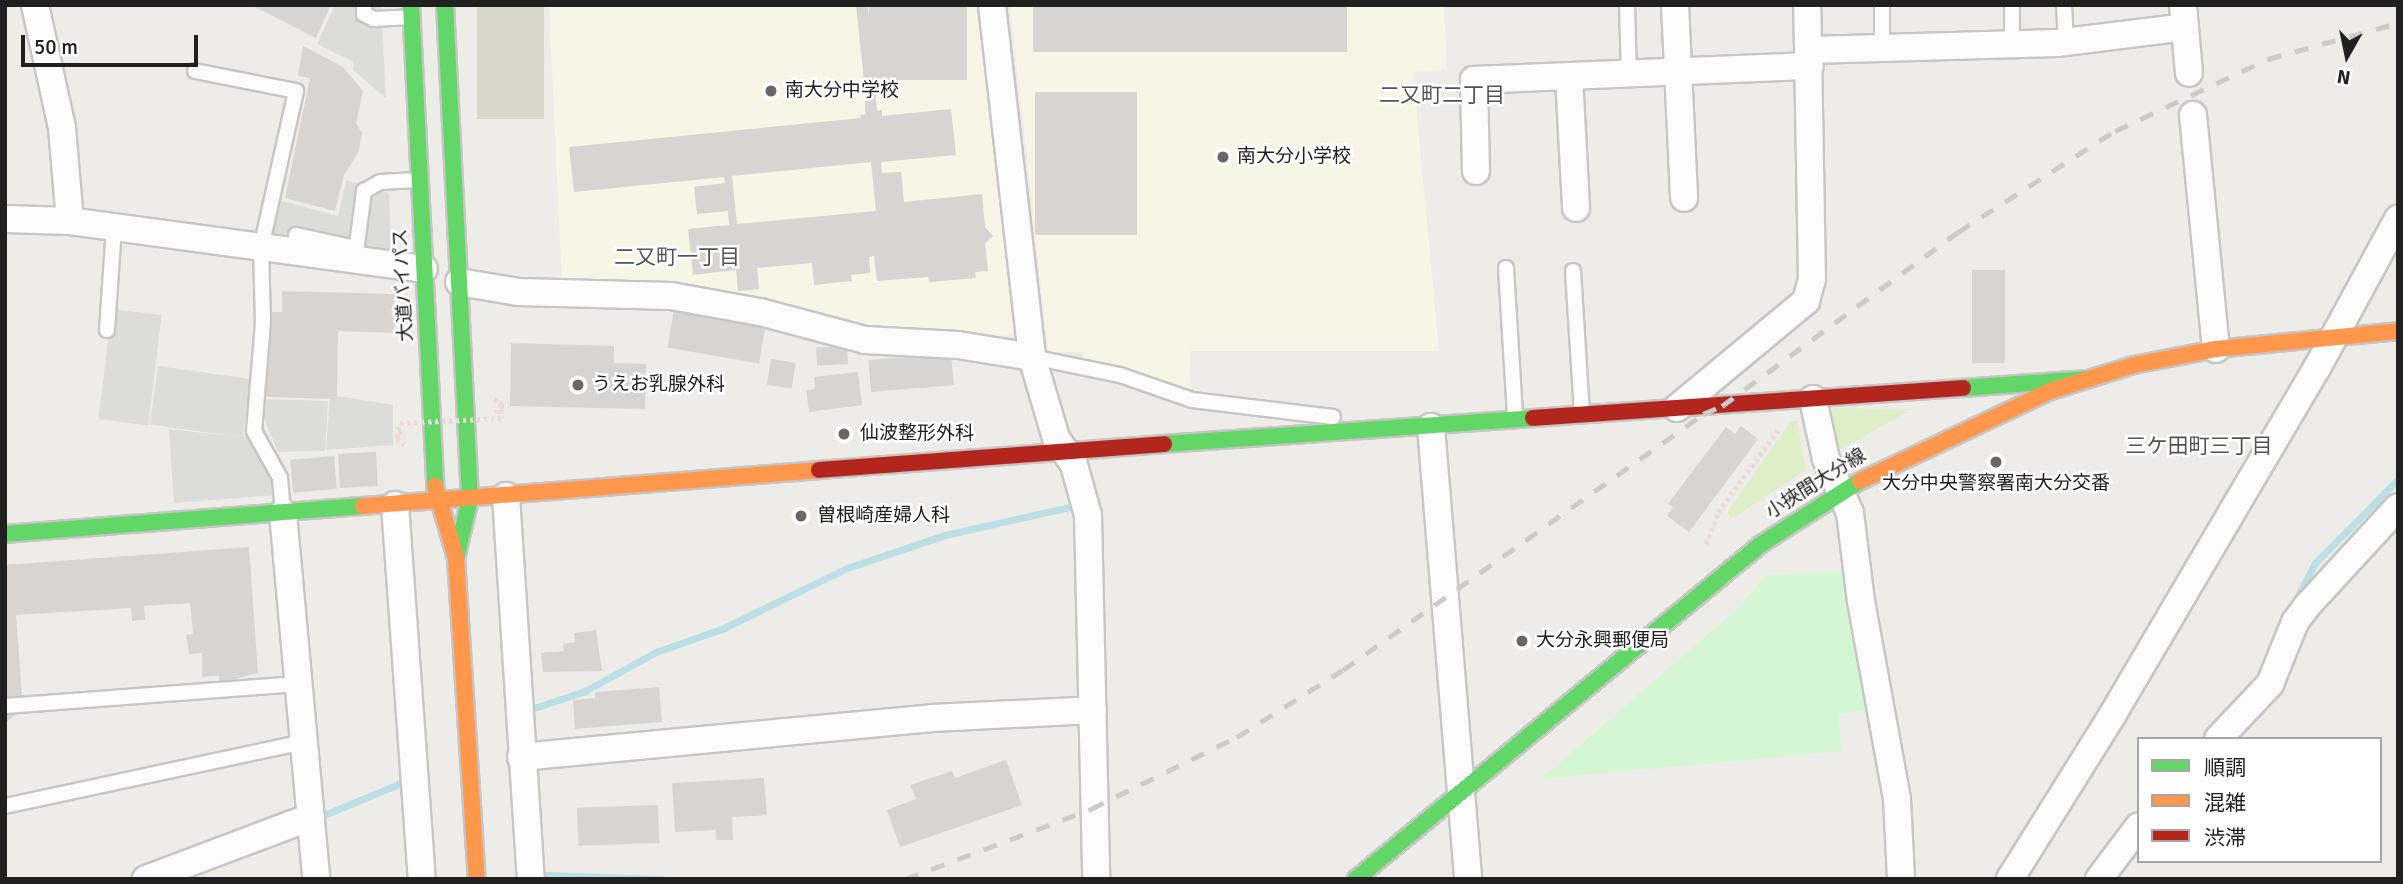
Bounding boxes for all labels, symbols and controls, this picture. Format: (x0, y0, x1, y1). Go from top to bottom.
scale bar (24, 21, 201, 65)
north arrow (2312, 21, 2382, 91)
text: 50 m (34, 34, 78, 60)
text: N (2335, 64, 2352, 90)
place label: 南大分中学校 (785, 80, 899, 102)
district label: 二又町二丁目 (1379, 82, 1505, 108)
marker: 南大分中学校 (763, 83, 779, 99)
place label: 南大分小学校 (1237, 146, 1351, 168)
marker: 南大分小学校 (1215, 149, 1231, 165)
street label: 大道バイパス (390, 227, 418, 343)
district label: 二又町一丁目 (614, 244, 740, 270)
place label: うえお乳腺外科 (592, 374, 725, 396)
marker: うえお乳腺外科 (570, 377, 586, 393)
place label: 仙波整形外科 (860, 423, 974, 445)
marker: 仙波整形外科 (834, 424, 854, 444)
district label: 三ケ田町三丁目 (2126, 433, 2272, 459)
street label: 小挾間大分線 (1762, 444, 1870, 524)
marker: 大分中央警察署南大分交番 (1988, 454, 2004, 470)
place label: 大分中央警察署南大分交番 (1882, 473, 2110, 495)
place label: 曽根崎産婦人科 (817, 505, 950, 527)
marker: 曽根崎産婦人科 (791, 506, 811, 526)
place label: 大分永興郵便局 (1536, 630, 1669, 652)
marker: 大分永興郵便局 (1514, 633, 1530, 649)
legend (2137, 737, 2382, 863)
text: 順調 (2204, 755, 2246, 781)
text: 混雑 (2204, 790, 2246, 816)
text: 渋滞 (2204, 825, 2246, 851)

